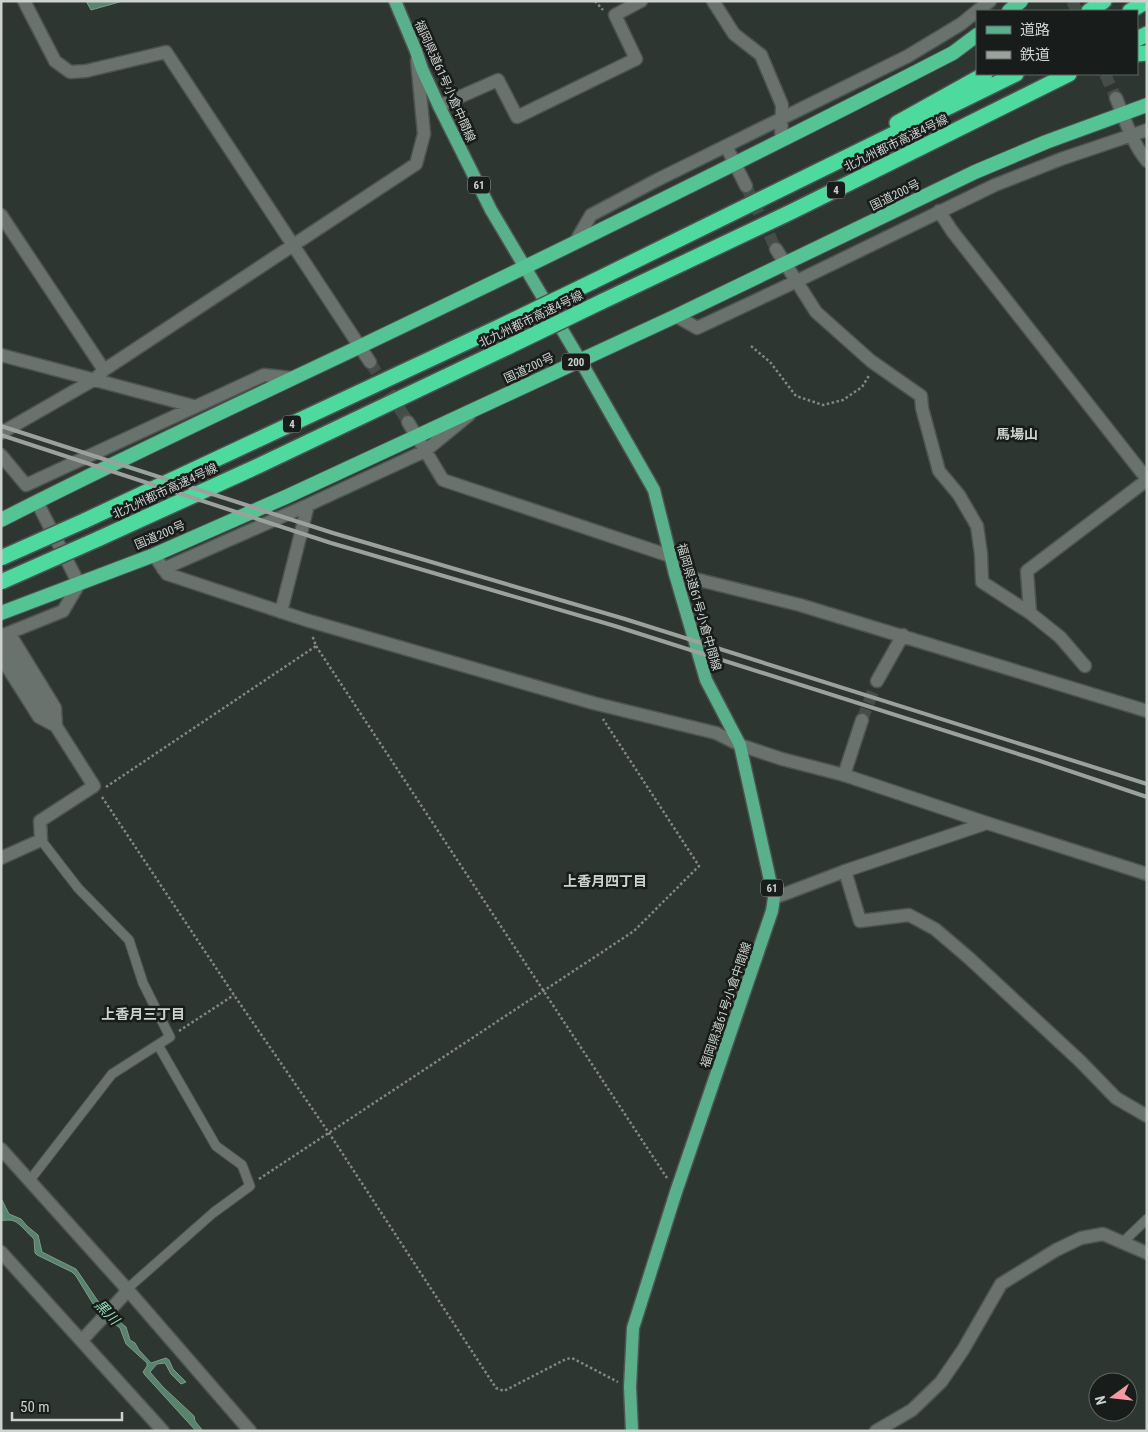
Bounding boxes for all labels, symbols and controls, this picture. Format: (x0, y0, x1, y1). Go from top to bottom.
legend (976, 10, 1138, 75)
street label: 福岡県道61号小倉中間線 (412, 18, 478, 144)
text: 道路 (1020, 21, 1050, 39)
text: 鉄道 (1020, 46, 1050, 64)
street label: 北九州都市高速4号線 (842, 112, 950, 174)
road number: 61 (468, 176, 490, 194)
street label: 国道200号 (868, 177, 922, 213)
road number: 4 (827, 182, 845, 198)
street label: 北九州都市高速4号線 (477, 288, 585, 350)
street label: 国道200号 (502, 350, 556, 386)
road number: 200 (562, 354, 590, 371)
road number: 4 (283, 416, 301, 432)
district label: 馬場山 (996, 426, 1038, 442)
street label: 北九州都市高速4号線 (110, 461, 220, 521)
street label: 国道200号 (133, 518, 187, 552)
street label: 福岡県道61号小倉中間線 (674, 542, 724, 672)
district label: 上香月四丁目 (563, 873, 647, 889)
road number: 61 (761, 880, 783, 896)
street label: 福岡県道61号小倉中間線 (698, 940, 754, 1070)
district label: 上香月三丁目 (101, 1006, 185, 1022)
water label: 黒川 (92, 1296, 124, 1329)
north arrow (1088, 1372, 1138, 1422)
scale bar (12, 1390, 122, 1422)
text: N (1092, 1394, 1109, 1407)
text: 50 m (20, 1398, 50, 1416)

